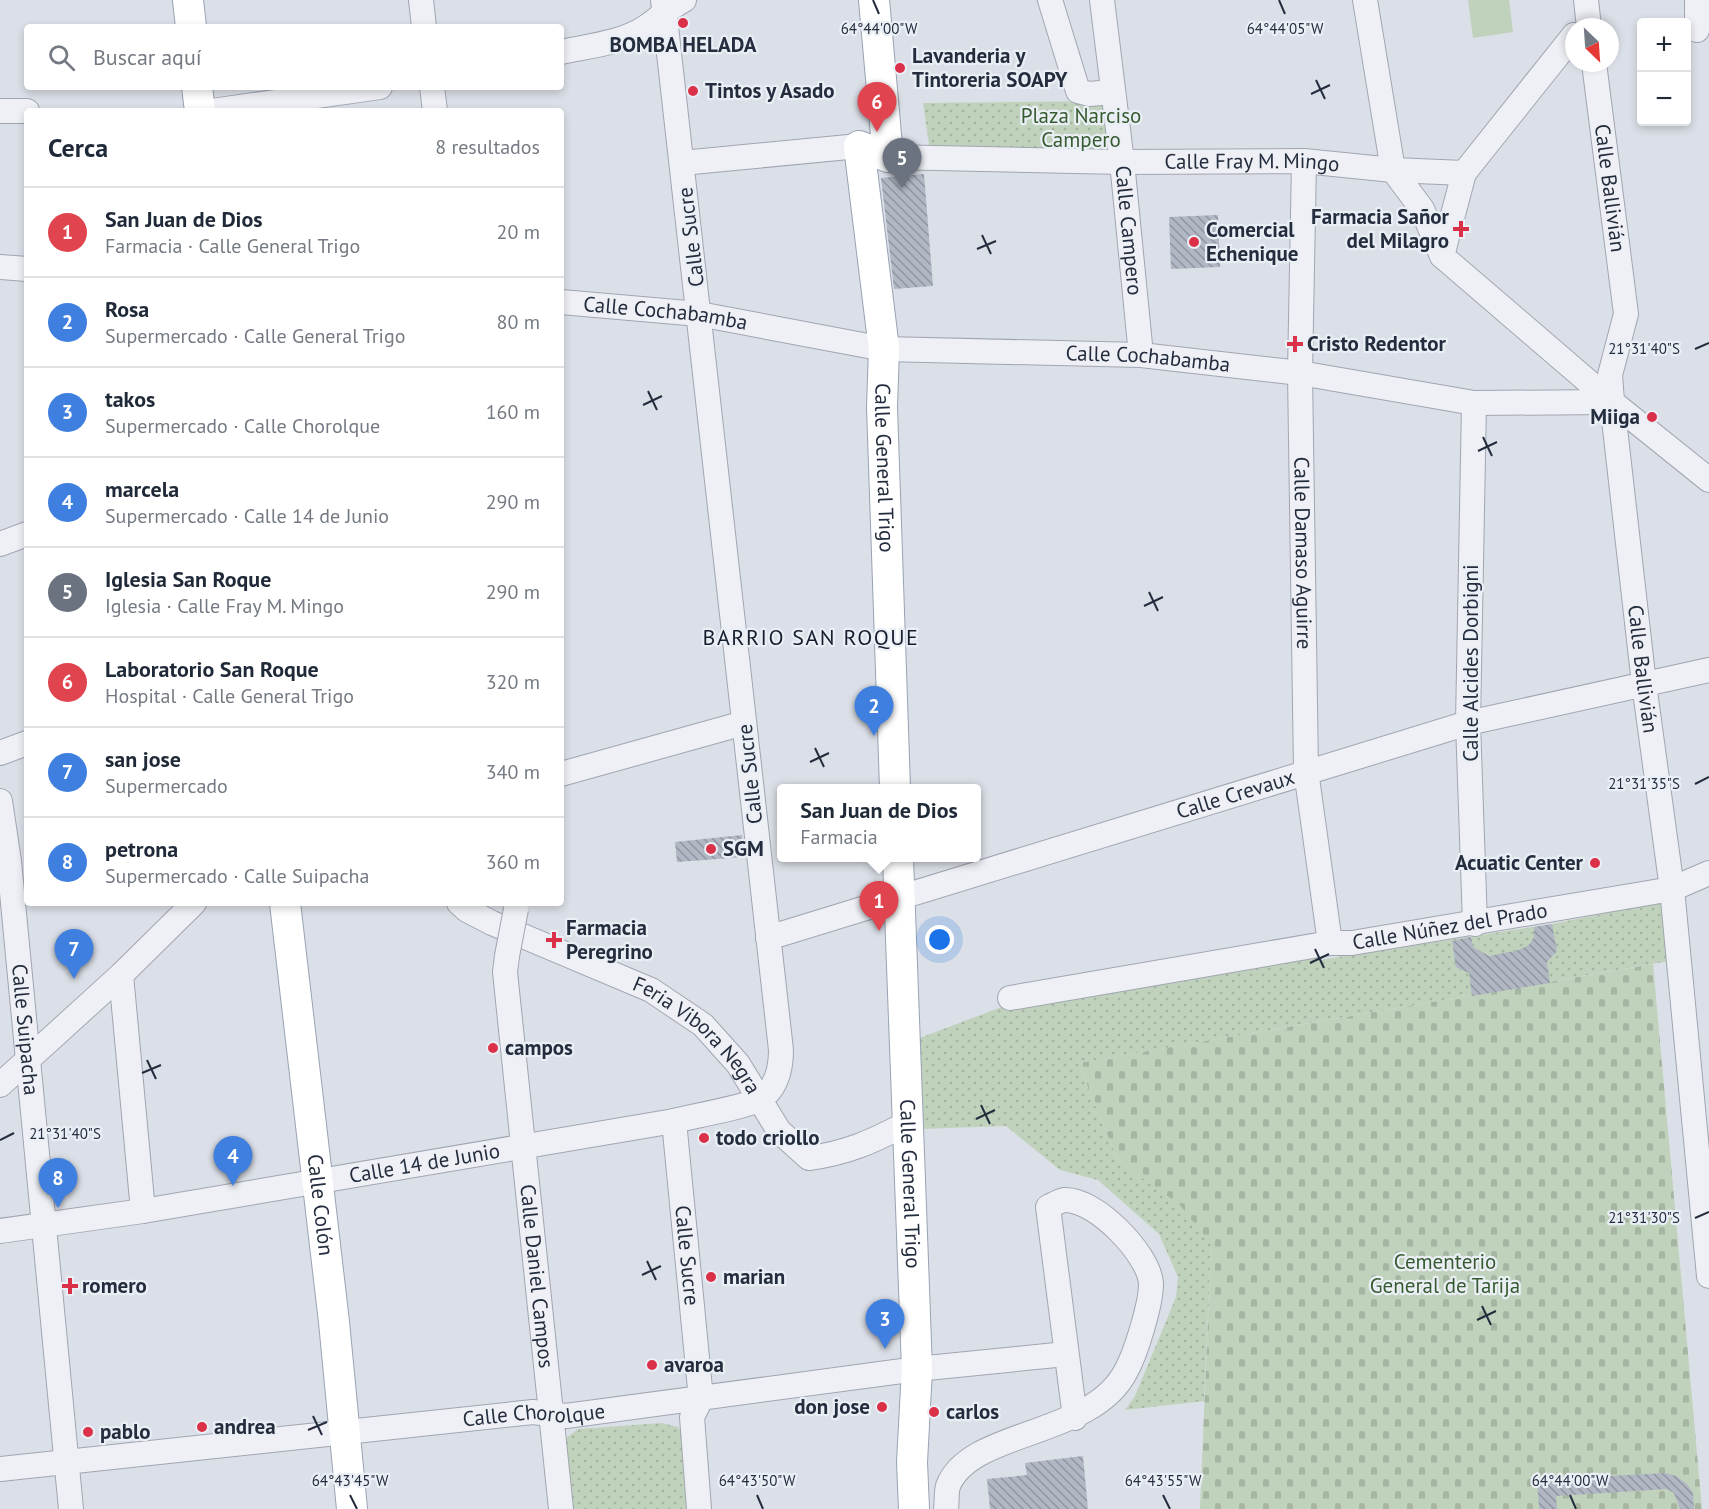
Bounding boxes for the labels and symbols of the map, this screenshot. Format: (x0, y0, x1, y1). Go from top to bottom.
marker: BOMBA HELADA (676, 16, 690, 30)
north arrow (1565, 18, 1619, 72)
text: 64°44'00"W (841, 19, 918, 38)
text: 64°44'05"W (1247, 19, 1324, 38)
place label: BOMBA HELADA (610, 31, 757, 58)
place label: Lavanderia y Tintoreria SOAPY (912, 42, 1068, 93)
marker: Lavanderia y Tintoreria SOAPY (893, 61, 907, 75)
place label: Tintos y Asado (705, 77, 835, 104)
pin: 6 (858, 82, 896, 132)
marker: Tintos y Asado (686, 84, 700, 98)
park label: Plaza Narciso Campero (1021, 102, 1141, 153)
street label: Calle Ballivián (1589, 122, 1632, 254)
pin: 5 (882, 138, 922, 188)
street label: Calle Fray M. Mingo (1164, 147, 1341, 178)
street label: Calle Campero (1109, 164, 1149, 297)
street label: Calle Sucre (671, 186, 710, 289)
place label: Farmacia Sañor del Milagro (1311, 203, 1450, 254)
place label: Comercial Echenique (1206, 216, 1298, 267)
marker: Farmacia Sañor del Milagro (1454, 222, 1468, 236)
marker: Comercial Echenique (1187, 235, 1201, 249)
street label: Calle Cochabamba (582, 290, 750, 336)
place label: Cristo Redentor (1307, 330, 1446, 357)
marker: Cristo Redentor (1288, 337, 1302, 351)
street label: Calle Cochabamba (1065, 339, 1232, 378)
text: 21°31'40"S (1608, 339, 1680, 358)
street label: Calle General Trigo (869, 382, 901, 553)
place label: Miiga (1590, 403, 1640, 430)
marker: Miiga (1645, 410, 1659, 424)
street label: Calle Damaso Aguirre (1288, 456, 1318, 649)
street label: Calle Alcides Dorbigni (1457, 564, 1484, 762)
street label: Calle Ballivián (1622, 603, 1665, 735)
district label: BARRIO SAN ROQUE (703, 623, 919, 651)
pin: 2 (854, 686, 894, 736)
street label: Calle Sucre (731, 723, 768, 825)
street label: Calle Crevaux (1173, 763, 1298, 825)
text: 21°31'35"S (1608, 774, 1680, 793)
place label: SGM (723, 835, 764, 862)
marker: SGM (704, 842, 718, 856)
place label: Acuatic Center (1455, 849, 1584, 876)
marker: Acuatic Center (1588, 856, 1602, 870)
pin: 1 (860, 882, 898, 931)
street label: Calle Núñez del Prado (1350, 896, 1549, 956)
place label: Farmacia Peregrino (566, 914, 653, 965)
your location (925, 925, 954, 954)
pin: 7 (54, 930, 94, 979)
marker: Farmacia Peregrino (547, 933, 561, 947)
street label: Calle Suipacha (6, 963, 45, 1096)
street label: Feria Vibora Negra (629, 970, 767, 1099)
place label: campos (505, 1034, 573, 1061)
marker: campos (486, 1041, 500, 1055)
street label: Calle General Trigo (894, 1098, 927, 1269)
text: 21°31'40"S (29, 1124, 101, 1143)
place label: todo criollo (716, 1124, 819, 1151)
marker: todo criollo (697, 1131, 711, 1145)
pin: 4 (214, 1136, 252, 1186)
street label: Calle 14 de Junio (347, 1137, 502, 1189)
street label: Calle Colón (301, 1153, 340, 1257)
pin: 8 (38, 1158, 78, 1208)
street label: Calle Daniel Campos (514, 1183, 560, 1370)
street label: Calle Sucre (669, 1204, 706, 1307)
text: 21°31'30"S (1608, 1208, 1680, 1227)
park label: Cementerio General de Tarija (1370, 1248, 1520, 1299)
place label: marian (723, 1263, 785, 1290)
marker: marian (704, 1270, 718, 1284)
place label: romero (82, 1272, 147, 1299)
marker: romero (63, 1279, 77, 1293)
pin: 3 (866, 1300, 904, 1349)
place label: avaroa (664, 1351, 724, 1378)
marker: avaroa (645, 1358, 659, 1372)
place label: don jose (794, 1393, 870, 1420)
street label: Calle Chorolque (461, 1397, 607, 1432)
place label: carlos (946, 1398, 999, 1425)
marker: don jose (875, 1400, 889, 1414)
marker: carlos (927, 1405, 941, 1419)
place label: andrea (214, 1413, 276, 1440)
place label: pablo (100, 1418, 150, 1445)
marker: andrea (195, 1420, 209, 1434)
marker: pablo (81, 1425, 95, 1439)
text: 64°43'45"W (312, 1471, 389, 1490)
text: 64°43'50"W (719, 1471, 796, 1490)
text: 64°43'55"W (1125, 1471, 1202, 1490)
text: 64°44'00"W (1532, 1471, 1609, 1490)

